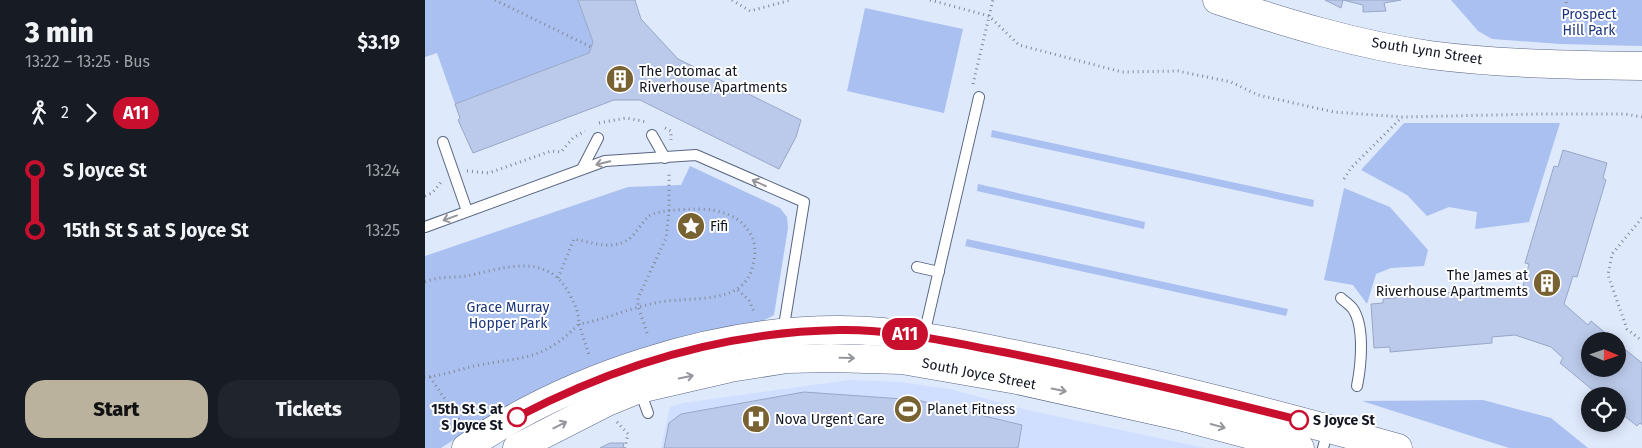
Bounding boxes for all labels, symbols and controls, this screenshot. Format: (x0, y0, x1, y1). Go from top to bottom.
park label: Prospect Hill Park (1561, 6, 1618, 39)
text: 3 min (25, 16, 94, 49)
text: $3.19 (358, 31, 400, 54)
street label: South Lynn Street (1370, 34, 1485, 68)
text: 13:22 – 13:25 · Bus (25, 52, 150, 71)
place label: The Potomac at Riverhouse Apartments (639, 63, 788, 96)
building icon: The Potomac at Riverhouse Apartments (605, 64, 635, 94)
icon: walk (25, 99, 53, 127)
icon: forward (77, 99, 105, 127)
text: A11 (123, 102, 149, 124)
text: 2 (61, 103, 69, 122)
one-way arrow (595, 158, 611, 168)
text: S Joyce St (63, 159, 147, 182)
text: 13:24 (365, 161, 400, 180)
one-way arrow (752, 177, 767, 187)
place icon: Fifi (676, 211, 706, 241)
one-way arrow (443, 214, 458, 223)
place label: Fifi (710, 218, 728, 235)
text: 15th St S at S Joyce St (63, 219, 249, 242)
text: 13:25 (365, 221, 400, 240)
place label: The James at Riverhouse Apartmemts (1376, 267, 1529, 300)
building icon: The James at Riverhouse Apartmemts (1532, 268, 1562, 298)
park label: Grace Murray Hopper Park (467, 299, 549, 332)
line badge: A11 (876, 318, 934, 350)
text: A11 (892, 323, 918, 345)
north arrow (1581, 332, 1626, 378)
map controls (1581, 332, 1626, 432)
one-way arrow (838, 353, 855, 363)
street label: South Joyce Street (920, 355, 1038, 394)
one-way arrow (678, 372, 694, 381)
button: Start (25, 380, 208, 438)
button: Tickets (218, 380, 400, 438)
one-way arrow (1051, 385, 1067, 395)
button: locate (1581, 387, 1626, 432)
sports icon: Planet Fitness (893, 394, 923, 424)
place label: 15th St S at S Joyce St (431, 401, 504, 434)
place label: Planet Fitness (927, 401, 1016, 418)
hospital icon: Nova Urgent Care (741, 404, 771, 434)
marker: 15th St S at S Joyce St (507, 407, 527, 427)
marker: S Joyce St (1289, 410, 1309, 430)
place label: Nova Urgent Care (775, 411, 885, 428)
place label: S Joyce St (1313, 412, 1375, 429)
one-way arrow (552, 420, 567, 429)
one-way arrow (1209, 422, 1225, 431)

